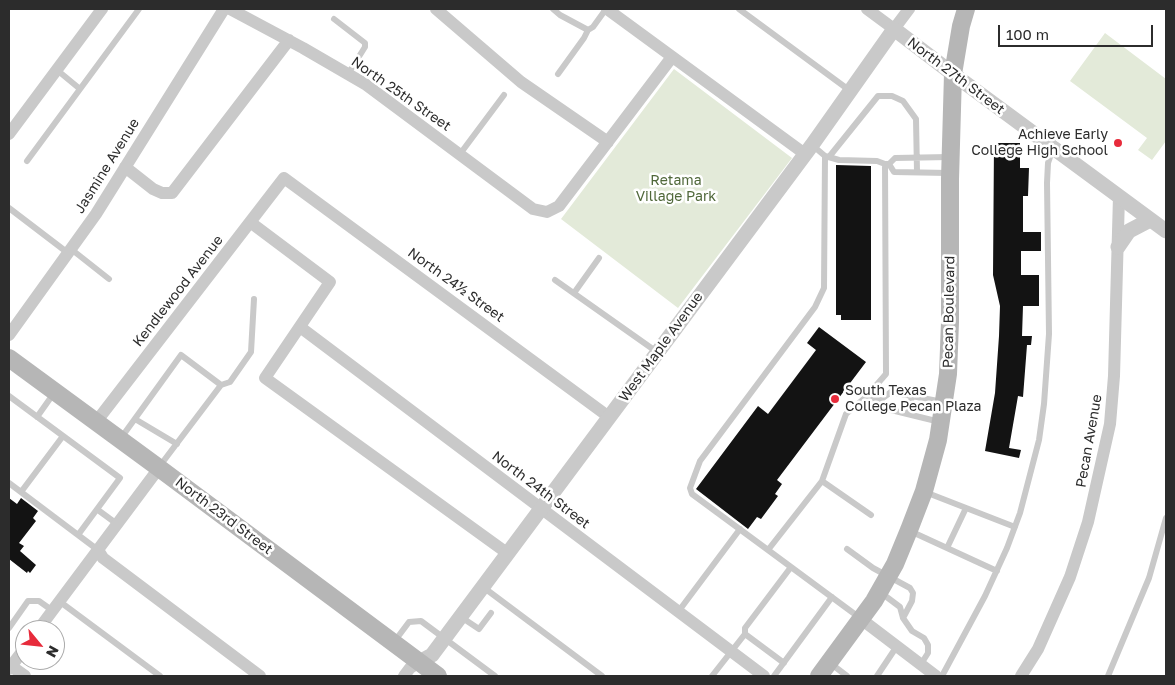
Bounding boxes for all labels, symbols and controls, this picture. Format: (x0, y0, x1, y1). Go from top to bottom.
scale bar (1000, 15, 1155, 47)
text: 100 m (1006, 25, 1049, 43)
street label: North 27th Street (904, 34, 1008, 118)
street label: North 25th Street (348, 53, 454, 135)
street label: Jasmine Avenue (71, 115, 143, 217)
place label: Achieve Early College High School (971, 127, 1108, 160)
marker: Achieve Early College High School (1112, 137, 1124, 149)
park label: Retama Village Park (636, 173, 716, 206)
street label: Kendlewood Avenue (129, 232, 227, 350)
street label: North 24½ Street (404, 244, 508, 326)
street label: Pecan Boulevard (940, 256, 958, 368)
street label: West Maple Avenue (616, 289, 706, 405)
place label: South Texas College Pecan Plaza (845, 383, 981, 416)
marker: South Texas College Pecan Plaza (829, 393, 841, 405)
street label: Pecan Avenue (1073, 393, 1105, 489)
street label: North 24th Street (489, 448, 593, 532)
street label: North 23rd Street (172, 474, 276, 558)
north arrow (15, 620, 65, 670)
text: N (43, 643, 63, 660)

